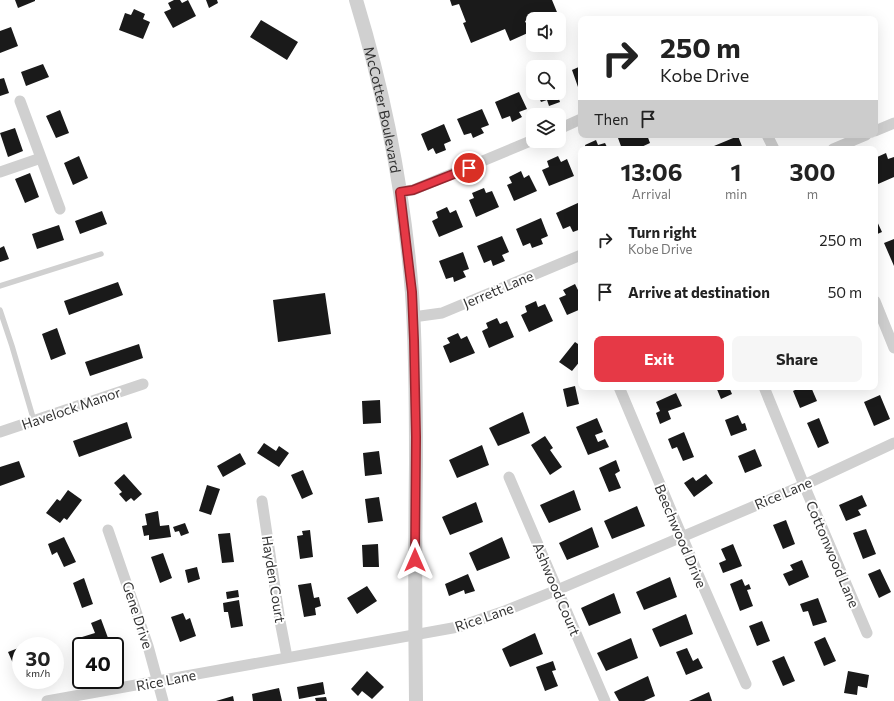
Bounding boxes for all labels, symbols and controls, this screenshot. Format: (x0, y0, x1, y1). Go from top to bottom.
map controls (526, 12, 566, 148)
button: sound (526, 12, 566, 52)
text: 250 m (660, 30, 741, 64)
icon: right (594, 32, 646, 84)
street label: McCotter Boulevard (361, 44, 405, 174)
button: search (526, 60, 566, 100)
text: Kobe Drive (660, 64, 749, 86)
button: layers (526, 108, 566, 148)
icon: arrive (637, 108, 659, 130)
text: Then (594, 110, 629, 128)
pin (452, 151, 486, 185)
icon: arrive (458, 157, 480, 179)
text: 13:06 (621, 157, 682, 186)
text: 1 (731, 157, 741, 186)
text: 300 (790, 157, 835, 186)
text: Arrival (632, 186, 671, 202)
text: min (725, 186, 747, 202)
text: m (807, 186, 818, 202)
text: Turn right (628, 223, 697, 241)
icon: right (594, 229, 616, 251)
text: 250 m (819, 231, 862, 249)
text: Kobe Drive (628, 241, 692, 257)
street label: Jerrett Lane (460, 267, 536, 311)
icon: arrive (594, 281, 616, 303)
text: Arrive at destination (628, 283, 770, 301)
text: 50 m (828, 283, 862, 301)
button: Exit (594, 336, 724, 382)
button: Share (732, 336, 862, 382)
street label: Havelock Manor (19, 383, 123, 433)
street label: Rice Lane (752, 473, 814, 513)
street label: Beechwood Drive (652, 482, 710, 590)
street label: Cottonwood Lane (803, 498, 863, 610)
street label: Hayden Court (259, 534, 289, 624)
position arrow (394, 539, 436, 581)
street label: Ashwood Court (530, 540, 584, 638)
street label: Gene Drive (119, 579, 157, 651)
street label: Rice Lane (453, 599, 515, 635)
speed limit sign: 40 (72, 637, 124, 689)
text: 30 (26, 646, 50, 670)
street label: Rice Lane (135, 666, 197, 694)
text: km/h (26, 667, 50, 679)

